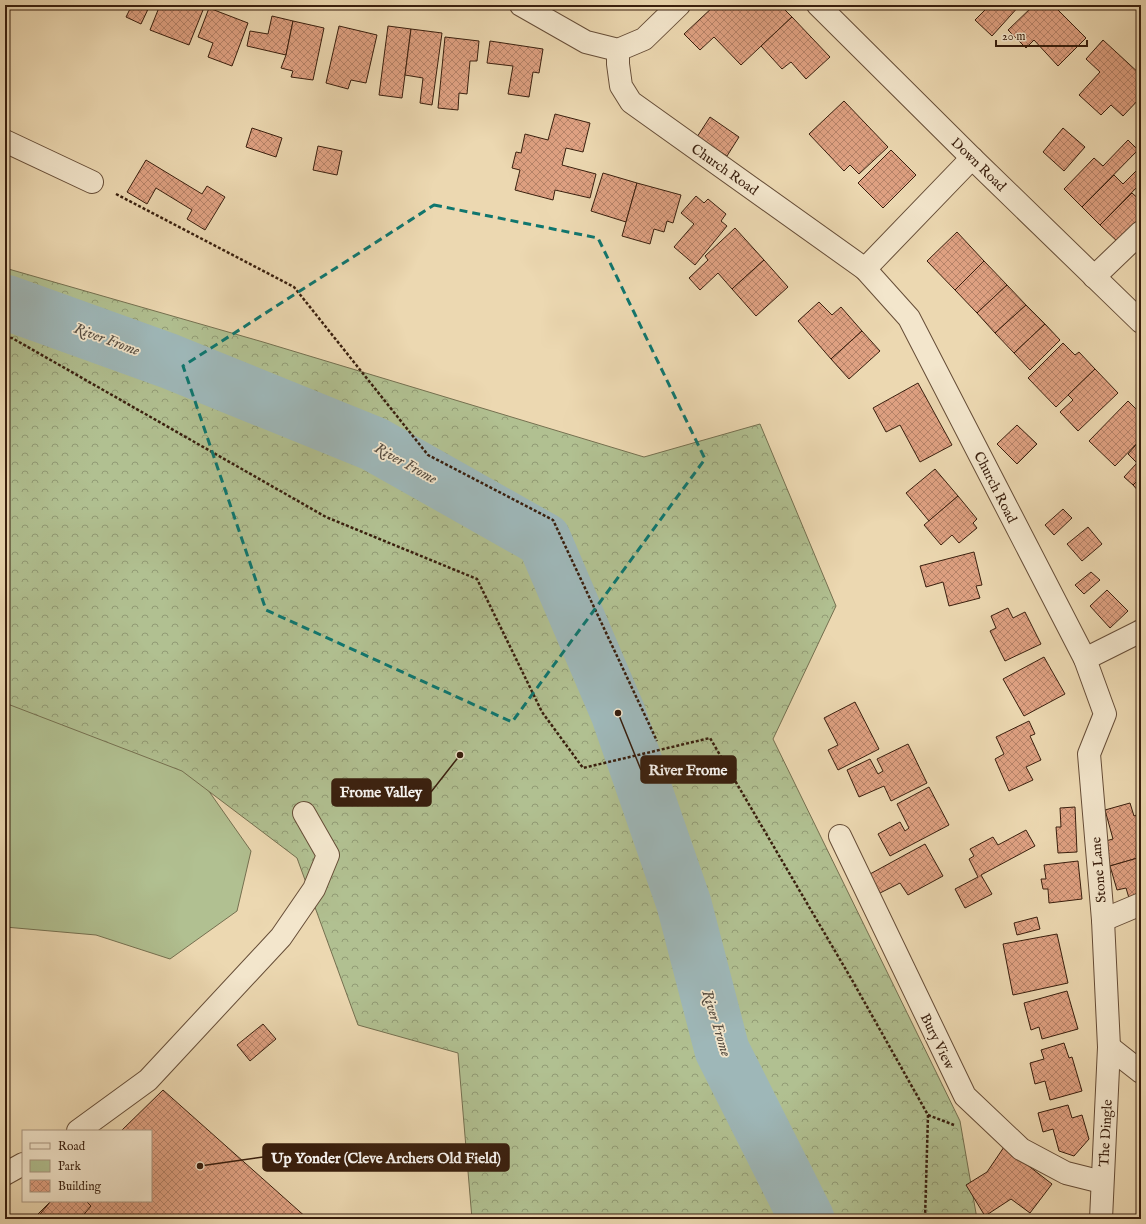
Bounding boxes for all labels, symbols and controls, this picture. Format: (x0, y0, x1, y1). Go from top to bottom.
scale bar (996, 22, 1087, 48)
text: 20 m (1002, 29, 1025, 44)
street label: Down Road (947, 134, 1010, 196)
street label: Church Road (687, 140, 762, 200)
water label: River Frome (71, 319, 142, 360)
water label: River Frome (371, 439, 440, 488)
street label: Church Road (969, 449, 1021, 527)
callout: River Frome (641, 756, 736, 783)
text: River Frome (649, 761, 728, 780)
callout: Frome Valley (332, 779, 431, 806)
text: Frome Valley (340, 783, 423, 802)
street label: Stone Lane (1087, 836, 1111, 904)
water label: River Frome (697, 988, 736, 1059)
street label: Bury View (916, 1010, 959, 1073)
street label: The Dingle (1095, 1098, 1117, 1167)
legend (22, 1130, 152, 1202)
text: Road (58, 1139, 86, 1154)
callout: Up Yonder (Cleve Archers Old Field) (263, 1144, 509, 1171)
text: Up Yonder (Cleve Archers Old Field) (270, 1149, 501, 1168)
text: Park (58, 1159, 81, 1174)
text: Building (58, 1179, 102, 1194)

